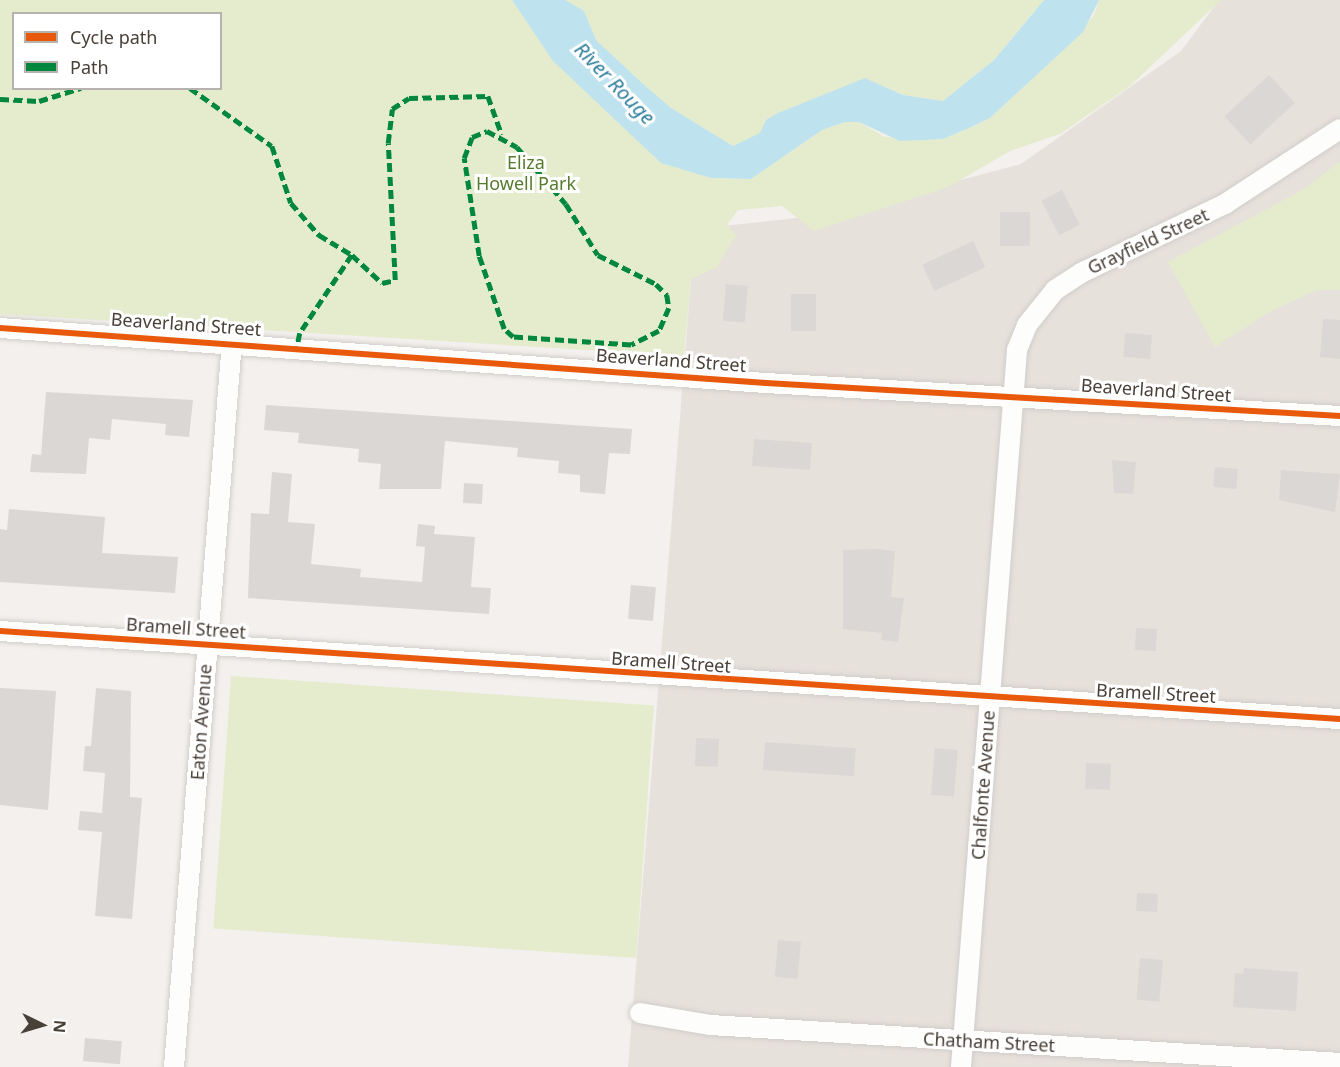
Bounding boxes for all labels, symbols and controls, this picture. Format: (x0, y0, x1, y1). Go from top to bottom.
legend (12, 12, 222, 90)
text: Cycle path (70, 25, 157, 49)
water label: River Rouge (570, 37, 660, 129)
text: Path (70, 55, 109, 79)
park label: Eliza Howell Park (476, 152, 576, 195)
street label: Grayfield Street (1084, 204, 1212, 278)
street label: Beaverland Street (110, 308, 262, 340)
street label: Beaverland Street (595, 344, 747, 376)
street label: Beaverland Street (1080, 374, 1232, 406)
street label: Bramell Street (125, 613, 247, 643)
street label: Bramell Street (610, 647, 732, 677)
street label: Eaton Avenue (186, 663, 216, 781)
street label: Bramell Street (1095, 679, 1217, 707)
street label: Chalfonte Avenue (967, 709, 999, 861)
north arrow (12, 995, 72, 1055)
text: N (48, 1019, 71, 1034)
street label: Chatham Street (922, 1028, 1056, 1056)

